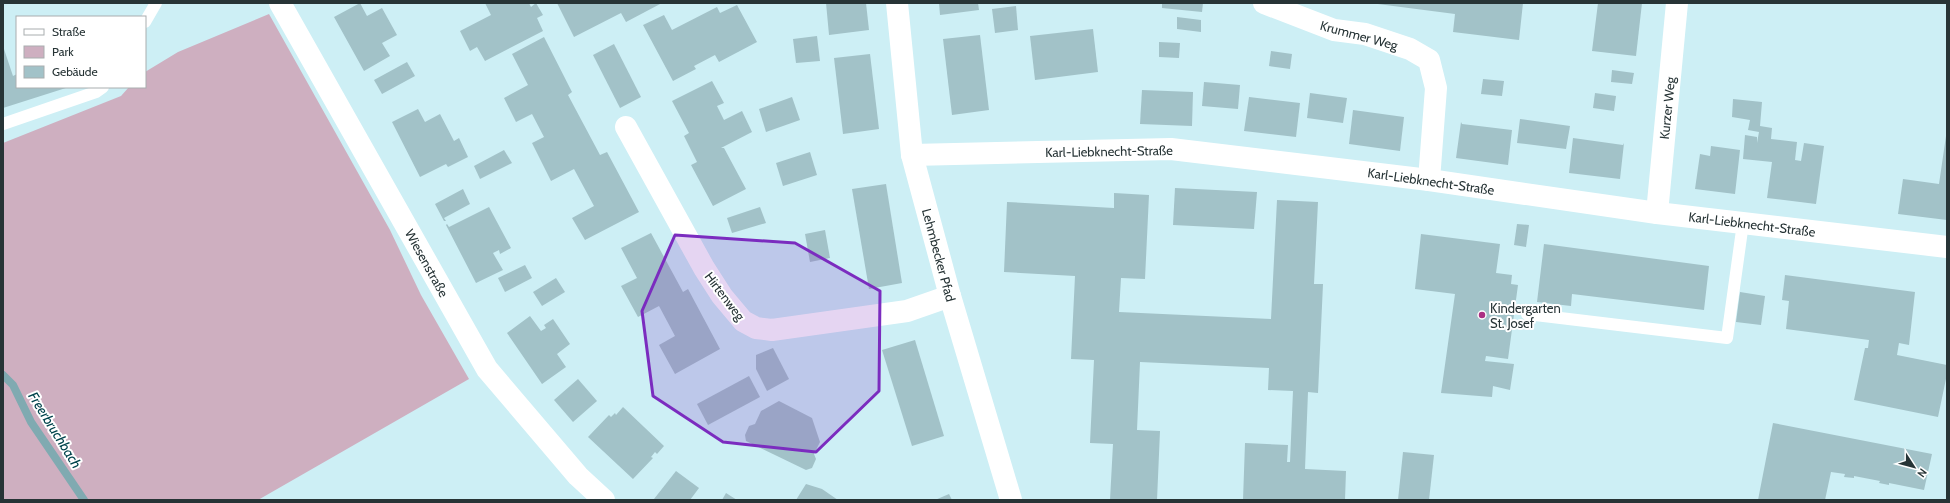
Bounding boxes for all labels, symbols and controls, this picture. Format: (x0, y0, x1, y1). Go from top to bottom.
legend (16, 16, 146, 88)
street label: Krummer Weg (1318, 17, 1400, 53)
text: Straße (52, 24, 85, 39)
text: Park (52, 44, 74, 59)
text: Gebäude (52, 64, 98, 79)
street label: Kurzer Weg (1656, 76, 1678, 140)
street label: Karl-Liebknecht-Straße (1045, 142, 1173, 160)
street label: Karl-Liebknecht-Straße (1367, 164, 1496, 198)
street label: Lehmbecker Pfad (919, 207, 959, 303)
street label: Karl-Liebknecht-Straße (1688, 208, 1817, 240)
street label: Wiesenstraße (402, 226, 452, 300)
street label: Hirtenweg (702, 269, 749, 324)
place label: Kindergarten St. Josef (1490, 300, 1561, 331)
marker: Kindergarten St. Josef (1477, 310, 1487, 320)
water label: Freerbruchbach (24, 388, 86, 472)
north arrow (1894, 447, 1934, 487)
text: N (1914, 466, 1930, 480)

